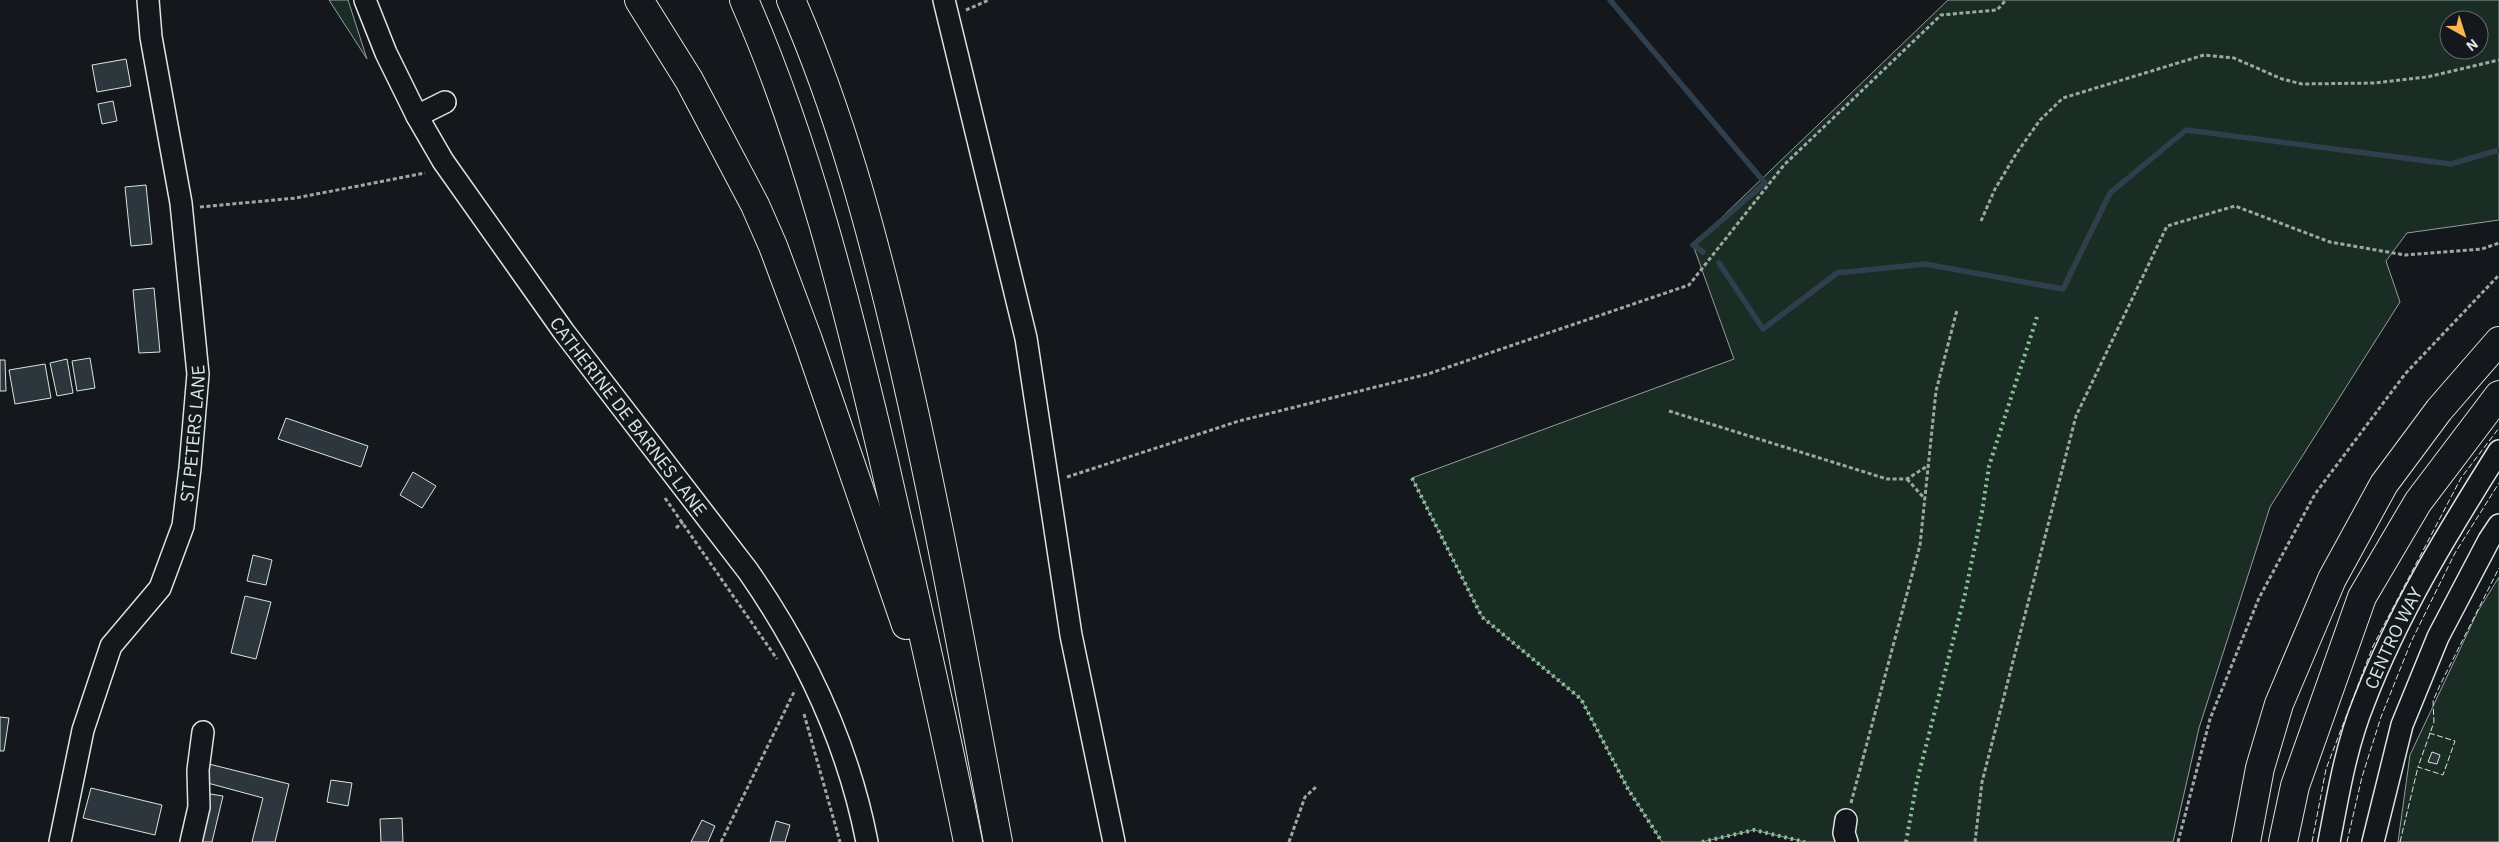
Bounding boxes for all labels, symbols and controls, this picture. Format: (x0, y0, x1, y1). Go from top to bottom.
north arrow (2439, 10, 2489, 60)
text: N (2463, 35, 2482, 55)
street label: CATHERINE DE BARNES LANE (545, 312, 713, 520)
street label: ST PETERS LANE (175, 364, 210, 503)
street label: CENTRO WAY (2359, 583, 2427, 692)

